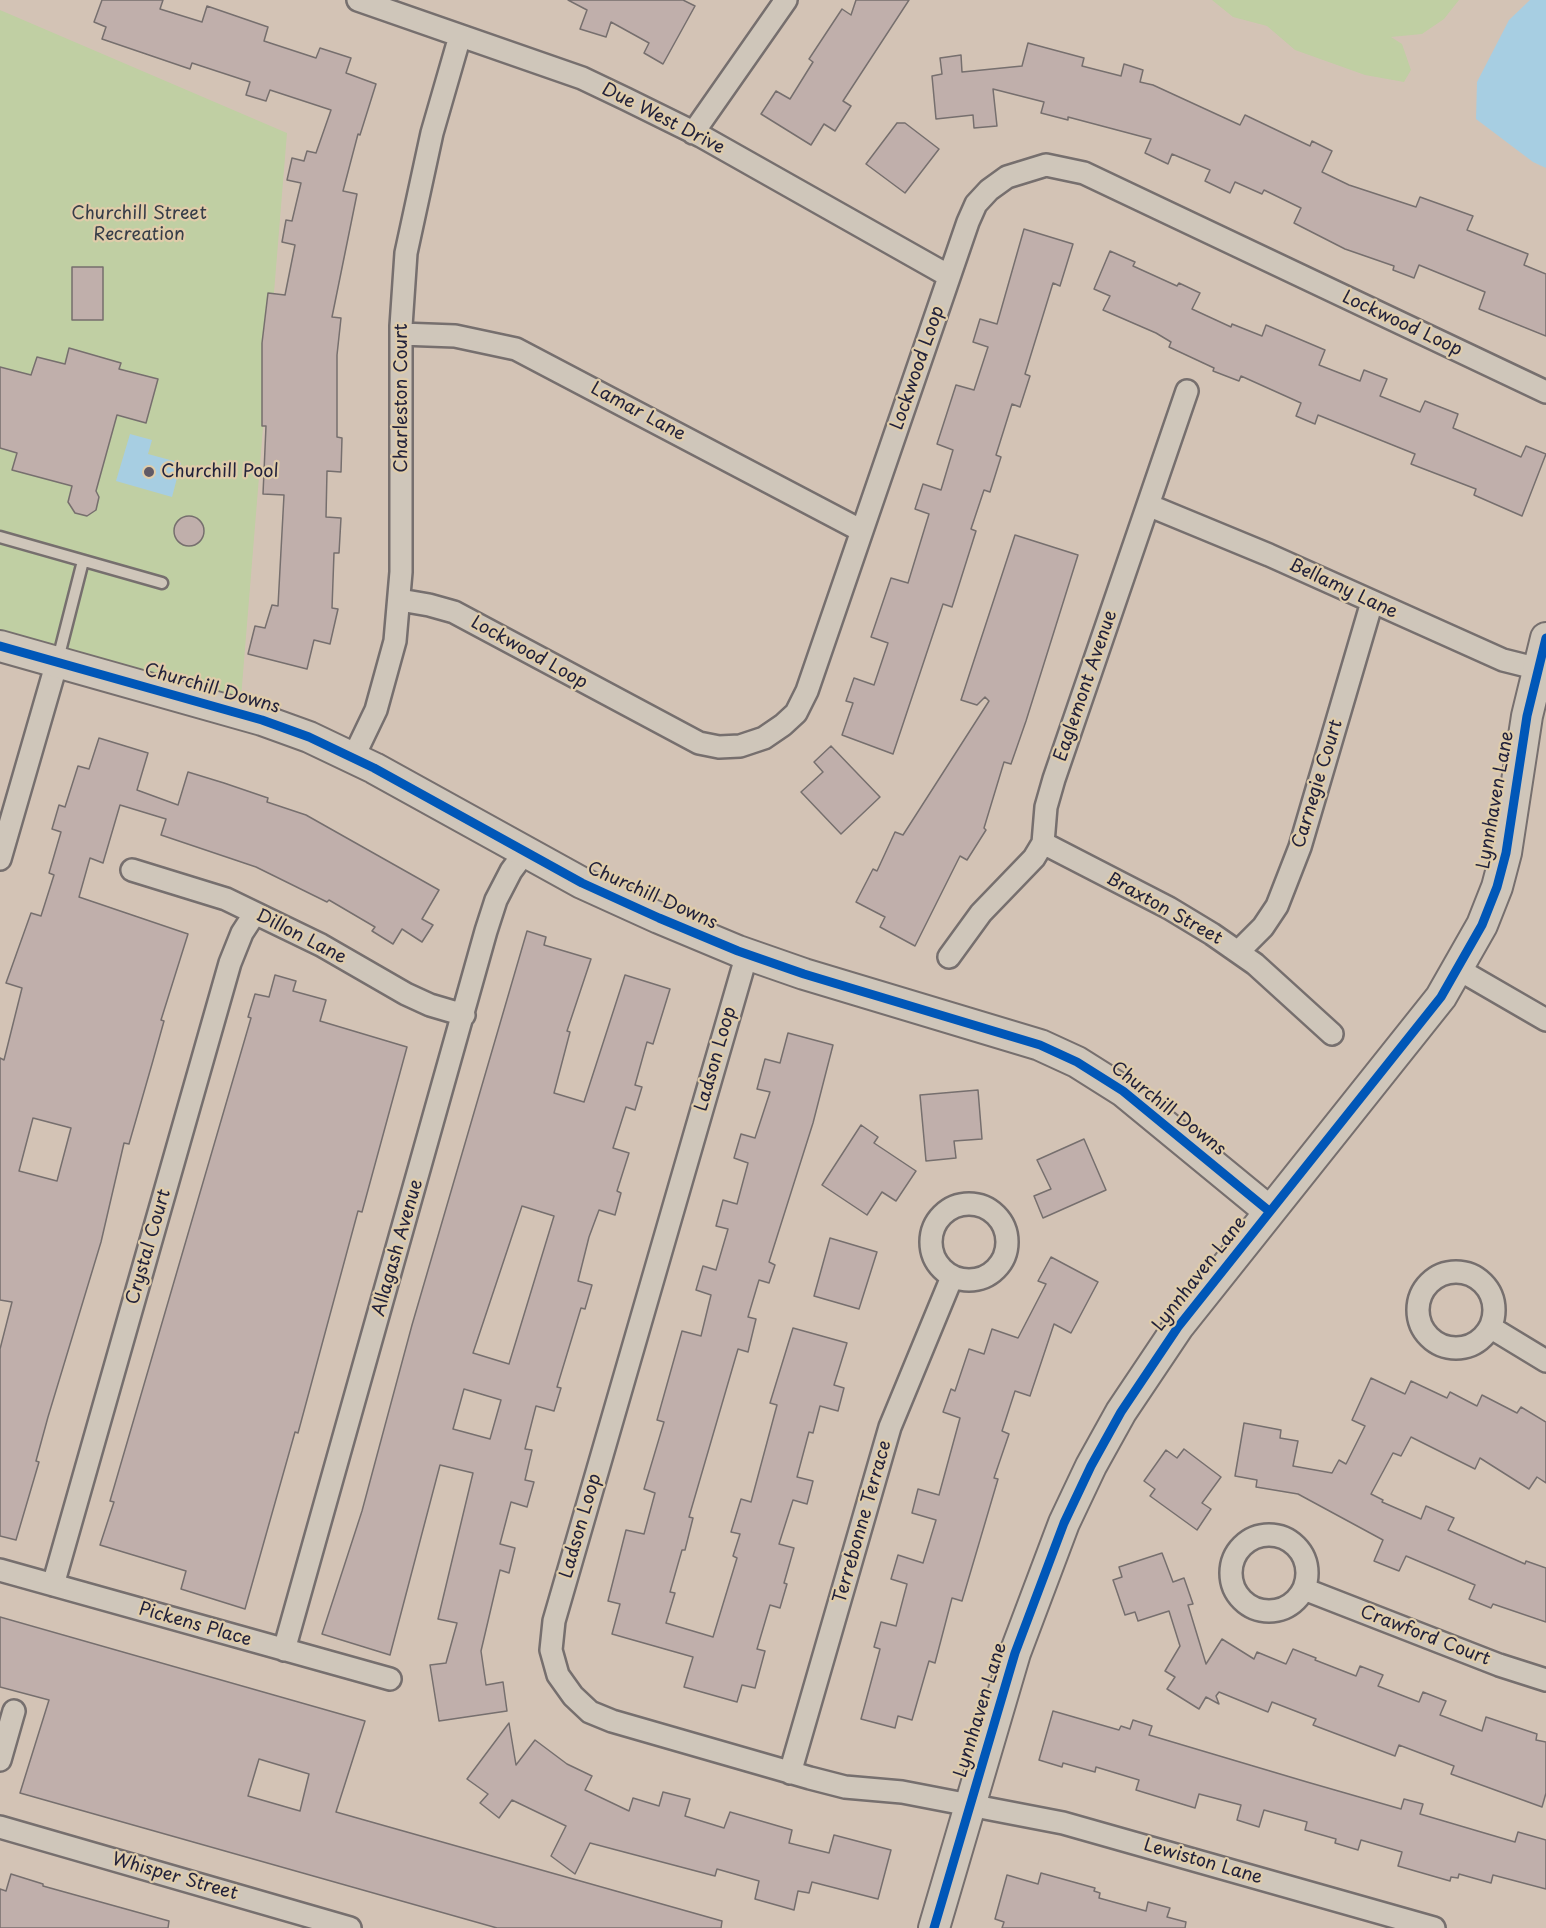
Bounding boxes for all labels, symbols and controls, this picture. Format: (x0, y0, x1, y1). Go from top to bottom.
street label: Due West Drive (598, 79, 728, 159)
park label: Churchill Street Recreation (71, 203, 207, 246)
street label: Lockwood Loop (1339, 287, 1465, 361)
street label: Lockwood Loop (887, 303, 949, 433)
street label: Charleston Court (391, 323, 413, 473)
street label: Lamar Lane (587, 378, 689, 446)
place label: Churchill Pool (161, 461, 279, 483)
marker: Churchill Pool (142, 465, 156, 479)
street label: Bellamy Lane (1285, 554, 1401, 624)
street label: Eaglemont Avenue (1050, 608, 1122, 764)
street label: Lockwood Loop (467, 612, 591, 694)
street label: Churchill Downs (142, 659, 282, 719)
street label: Carnegie Court (1288, 717, 1348, 851)
street label: Lynnhaven Lane (1473, 729, 1519, 871)
street label: Churchill Downs (584, 858, 720, 934)
street label: Braxton Street (1102, 868, 1226, 950)
street label: Dillon Lane (252, 905, 350, 969)
street label: Ladson Loop (691, 1004, 741, 1114)
street label: Churchill Downs (1106, 1057, 1230, 1161)
street label: Allagash Avenue (368, 1177, 428, 1319)
street label: Crystal Court (122, 1187, 176, 1307)
street label: Lynnhaven Lane (1148, 1212, 1252, 1336)
street label: Terrebonne Terrace (829, 1438, 897, 1606)
street label: Ladson Loop (556, 1471, 606, 1581)
street label: Pickens Place (136, 1599, 254, 1651)
street label: Crawford Court (1357, 1601, 1493, 1671)
street label: Lynnhaven Lane (950, 1640, 1012, 1780)
street label: Lewiston Lane (1141, 1835, 1265, 1889)
street label: Whisper Street (110, 1849, 240, 1905)

